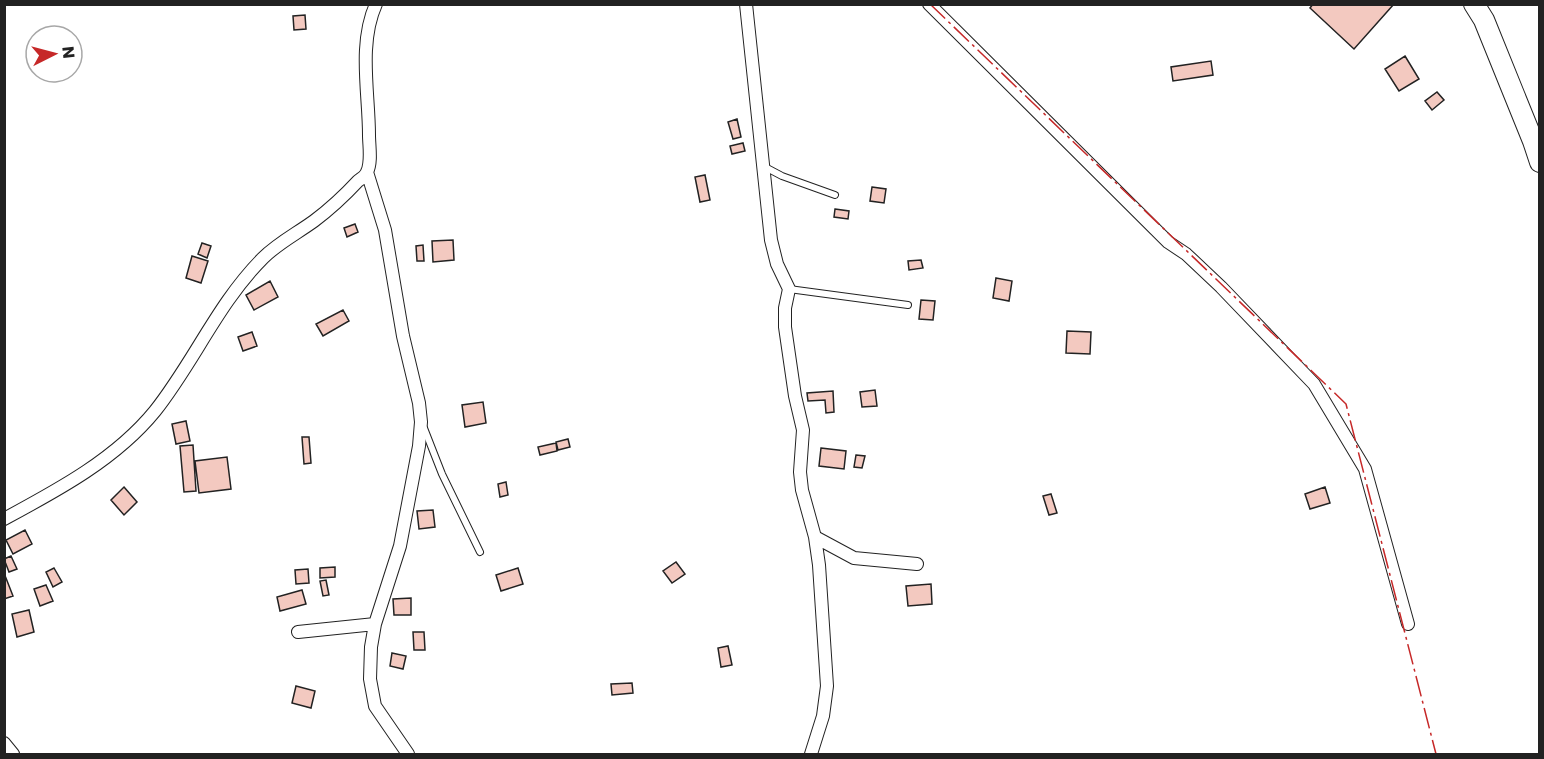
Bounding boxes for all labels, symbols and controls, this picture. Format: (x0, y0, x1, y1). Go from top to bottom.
north arrow (24, 24, 84, 84)
text: N (56, 45, 80, 60)

